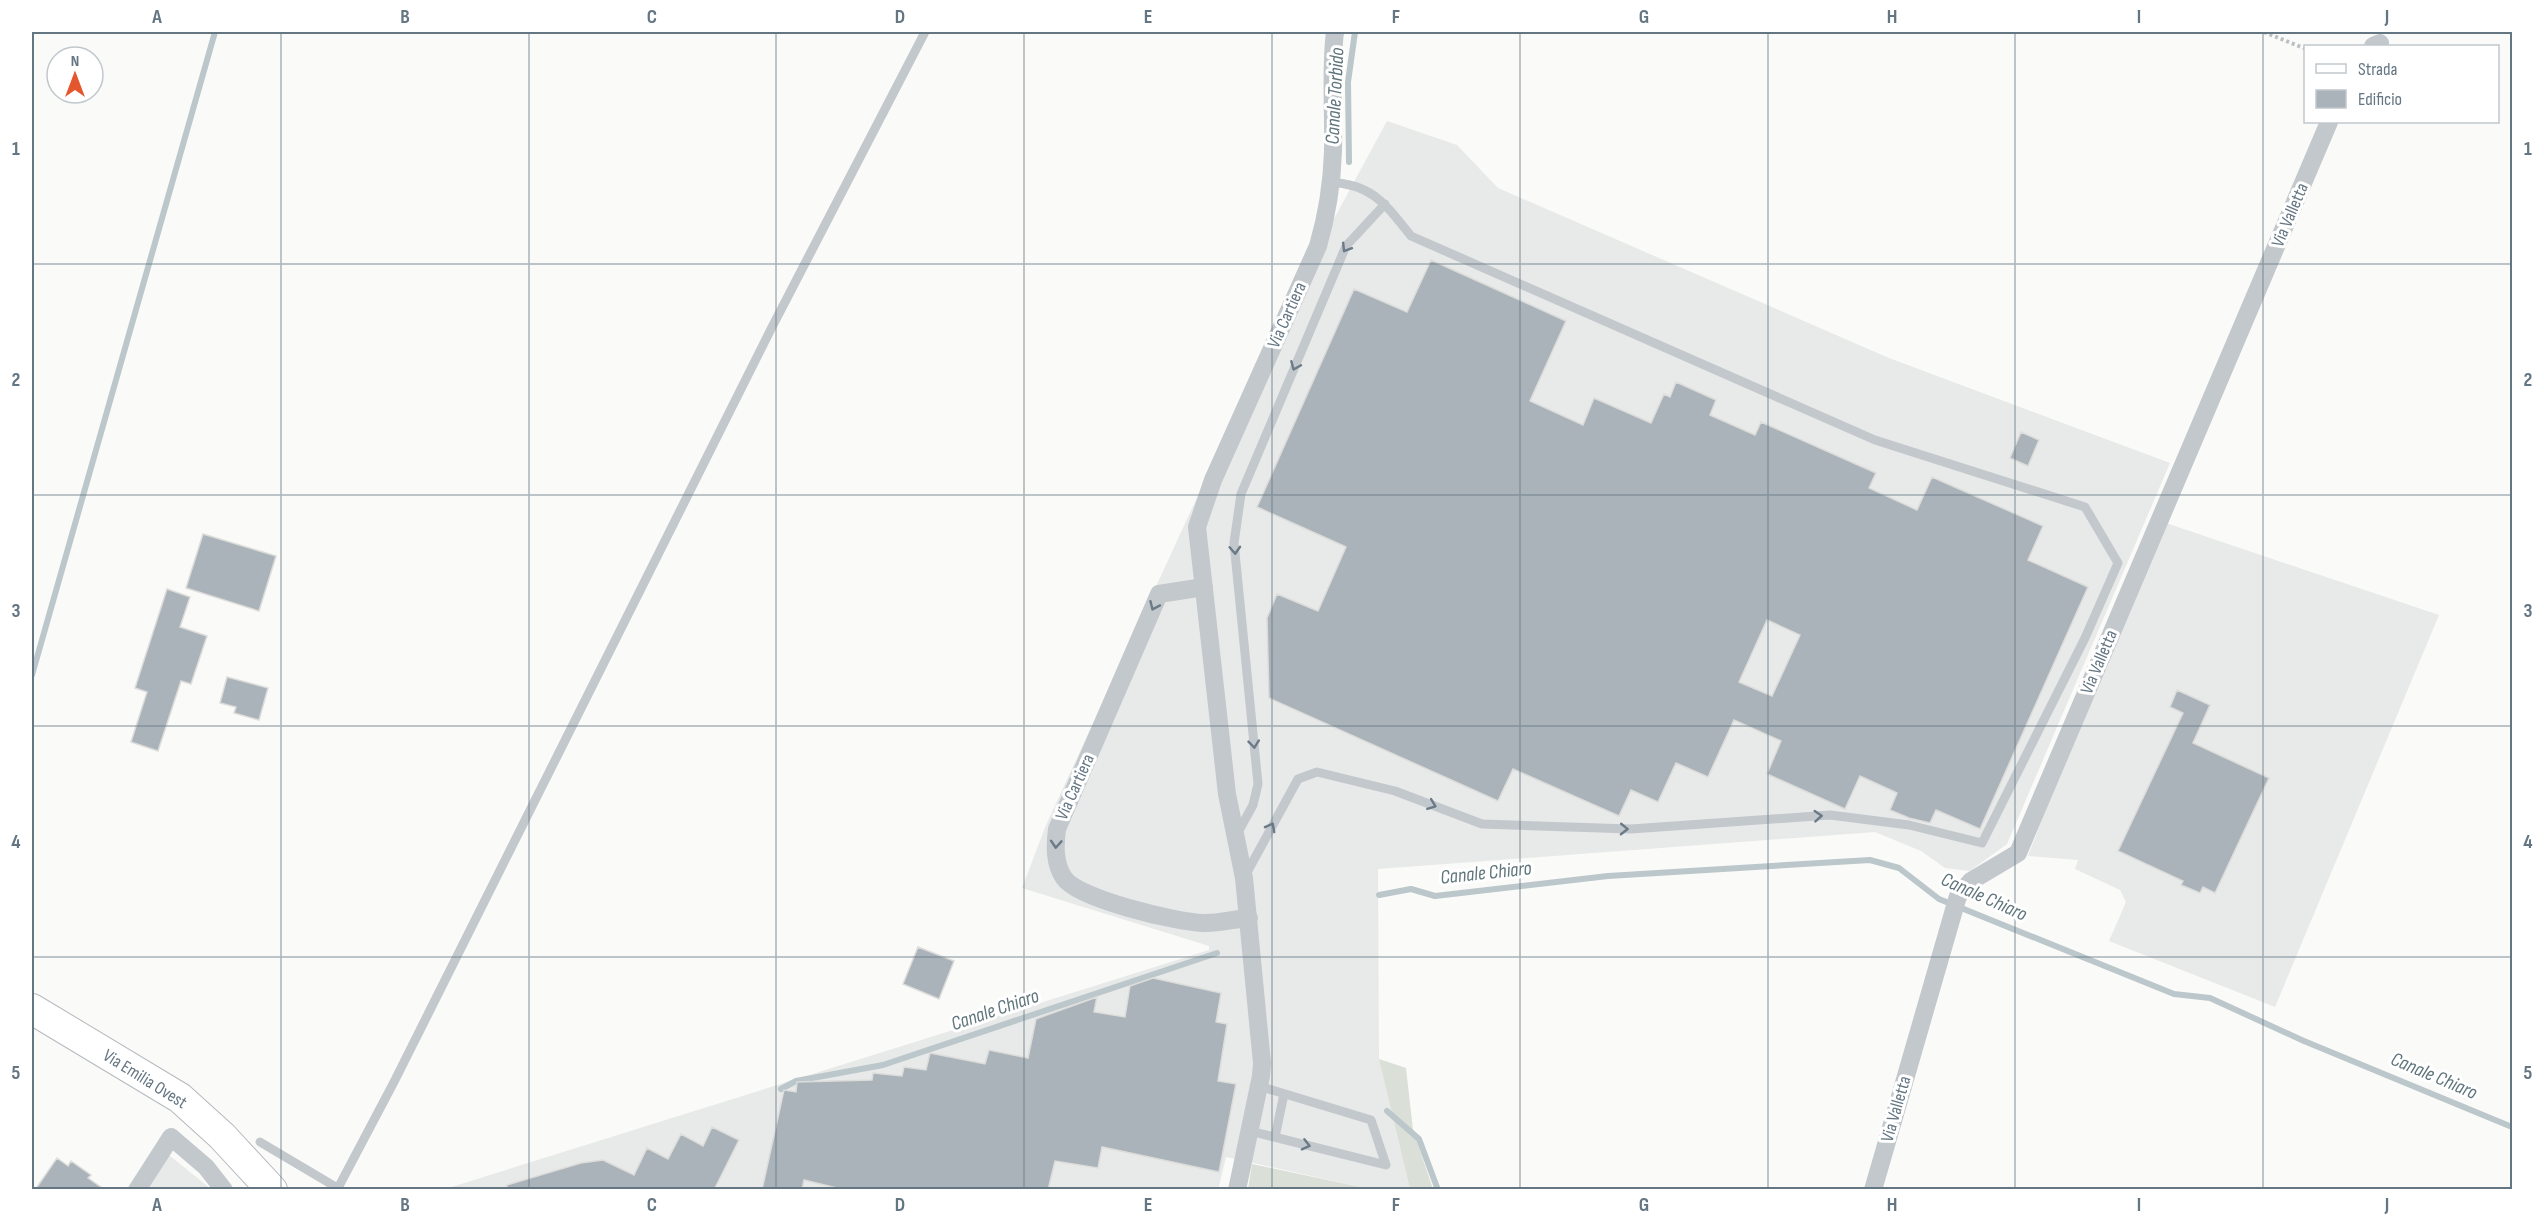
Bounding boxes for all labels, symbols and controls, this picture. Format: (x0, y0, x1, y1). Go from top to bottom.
text: A (151, 5, 162, 29)
text: B (400, 5, 410, 29)
text: C (647, 5, 657, 29)
text: D (895, 5, 905, 29)
text: E (1144, 5, 1152, 29)
text: F (1392, 5, 1400, 29)
text: G (1639, 5, 1649, 29)
text: H (1887, 5, 1897, 29)
text: I (2137, 5, 2141, 29)
text: J (2384, 5, 2389, 29)
north arrow (45, 45, 105, 105)
legend (2304, 45, 2499, 123)
water label: Canale Torbido (1320, 47, 1350, 145)
text: N (71, 52, 79, 71)
text: Strada (2358, 59, 2398, 80)
text: Edificio (2358, 89, 2402, 110)
text: 1 (12, 137, 20, 161)
text: 1 (2524, 137, 2532, 161)
street label: Via Valletta (2267, 180, 2313, 250)
one-way arrow (1342, 242, 1354, 252)
street label: Via Cartiera (1263, 279, 1311, 351)
one-way arrow (1290, 360, 1302, 371)
text: 2 (12, 368, 20, 392)
text: 2 (2524, 368, 2532, 392)
one-way arrow (1229, 545, 1242, 554)
text: 3 (12, 599, 21, 623)
text: 3 (2524, 599, 2533, 623)
one-way arrow (1149, 600, 1161, 611)
street label: Via Valletta (2076, 627, 2122, 697)
one-way arrow (1248, 739, 1260, 748)
street label: Via Cartiera (1051, 751, 1099, 823)
one-way arrow (1426, 798, 1437, 810)
one-way arrow (1814, 810, 1823, 823)
one-way arrow (1264, 822, 1276, 833)
one-way arrow (1619, 823, 1628, 835)
text: 4 (11, 830, 21, 854)
text: 4 (2523, 830, 2533, 854)
one-way arrow (1049, 840, 1062, 849)
water label: Canale Chiaro (1439, 856, 1533, 890)
water label: Canale Chiaro (1937, 867, 2031, 927)
water label: Canale Chiaro (948, 984, 1042, 1036)
street label: Via Emilia Ovest (99, 1045, 191, 1113)
water label: Canale Chiaro (2387, 1047, 2481, 1105)
text: 5 (12, 1061, 21, 1085)
text: 5 (2524, 1061, 2533, 1085)
street label: Via Valletta (1877, 1074, 1915, 1144)
one-way arrow (1301, 1137, 1311, 1150)
text: A (151, 1193, 162, 1217)
text: B (400, 1193, 410, 1217)
text: C (647, 1193, 657, 1217)
text: D (895, 1193, 905, 1217)
text: E (1144, 1193, 1152, 1217)
text: F (1392, 1193, 1400, 1217)
text: G (1639, 1193, 1649, 1217)
text: H (1887, 1193, 1897, 1217)
text: I (2137, 1193, 2141, 1217)
text: J (2384, 1193, 2389, 1217)

